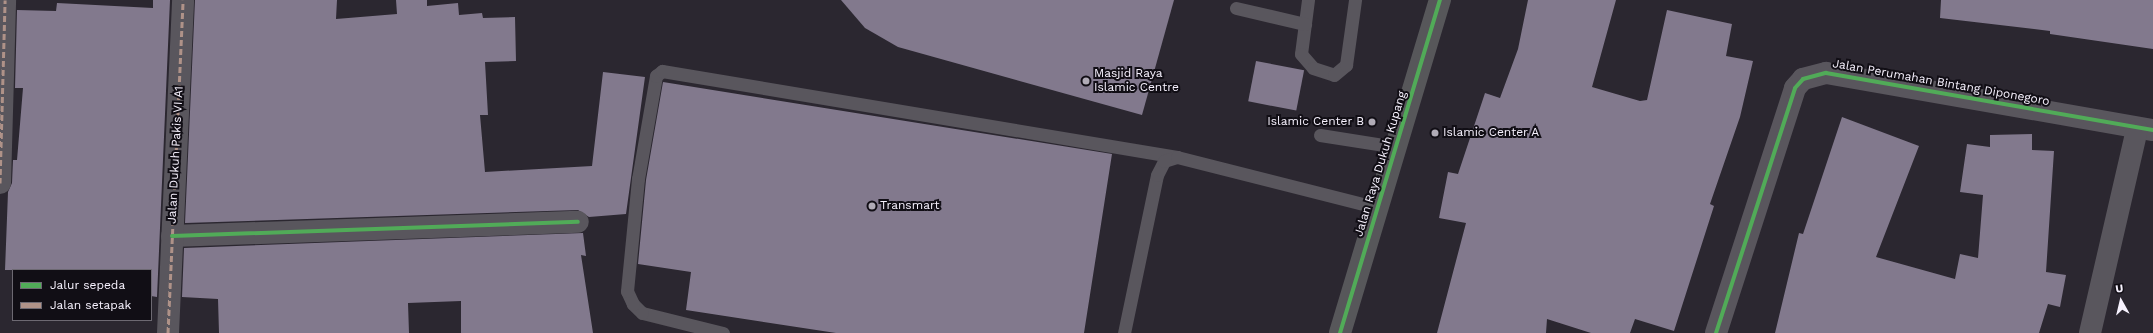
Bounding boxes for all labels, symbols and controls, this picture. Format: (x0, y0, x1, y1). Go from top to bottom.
street label: Jalan Perumahan Bintang Diponegoro (1831, 57, 2051, 109)
place label: Masjid Raya Islamic Centre (1094, 67, 1179, 95)
marker: Masjid Raya Islamic Centre (1081, 76, 1091, 86)
street label: Jalan Dukuh Pakis VI A1 (165, 85, 187, 225)
street label: Jalan Raya Dukuh Kupang (1352, 89, 1410, 239)
place label: Islamic Center B (1267, 115, 1364, 129)
marker: Islamic Center B (1367, 117, 1377, 127)
place label: Islamic Center A (1443, 126, 1540, 140)
marker: Islamic Center A (1430, 128, 1440, 138)
place label: Transmart (880, 199, 939, 213)
marker: Transmart (867, 201, 877, 211)
legend (12, 269, 152, 321)
text: Jalur sepeda (50, 278, 125, 292)
north arrow (2101, 281, 2141, 321)
text: U (2114, 282, 2124, 296)
text: Jalan setapak (50, 298, 131, 312)

